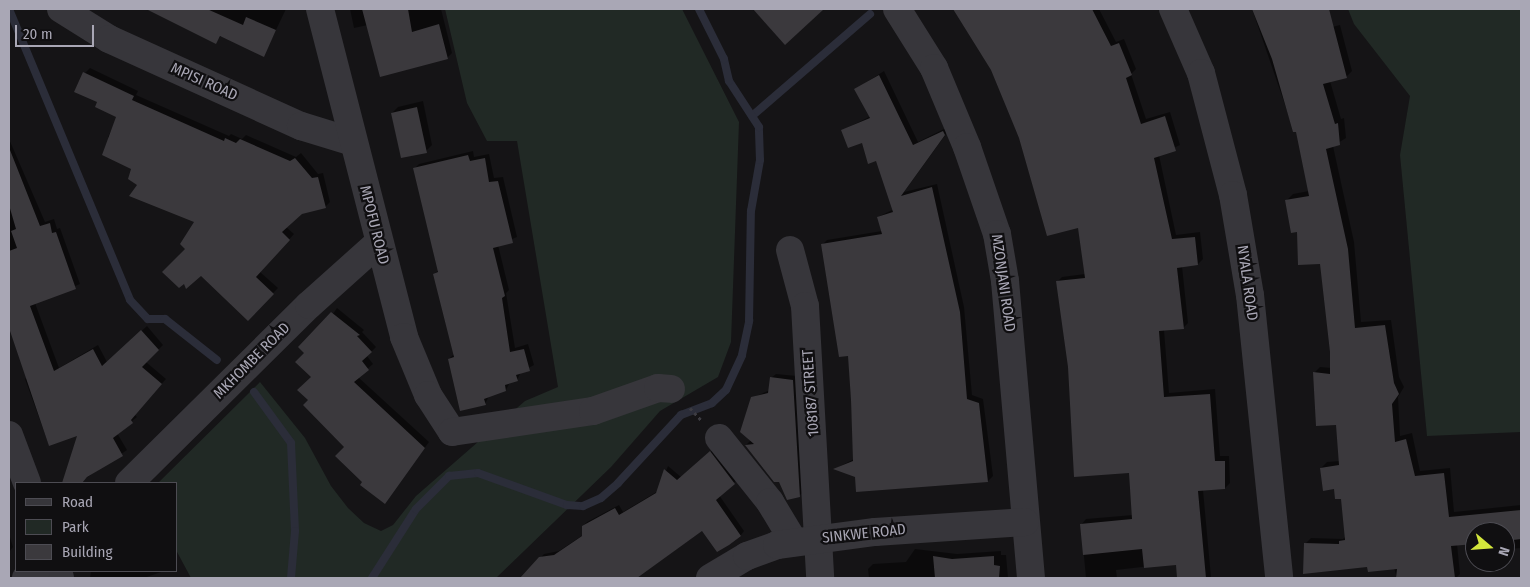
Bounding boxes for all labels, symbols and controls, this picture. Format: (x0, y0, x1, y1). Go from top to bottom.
scale bar (18, 15, 96, 47)
text: 20 m (23, 25, 53, 43)
street label: MPISI ROAD (168, 59, 240, 105)
street label: MPOFU ROAD (355, 184, 393, 266)
street label: MZONJANI ROAD (987, 233, 1019, 333)
street label: NYALA ROAD (1233, 244, 1261, 322)
street label: MKHOMBE ROAD (210, 319, 294, 403)
street label: 108187 STREET (799, 349, 823, 437)
legend (15, 482, 178, 572)
text: Road (62, 493, 93, 511)
text: Park (62, 518, 89, 536)
street label: SINKWE ROAD (821, 521, 907, 547)
north arrow (1465, 522, 1515, 572)
text: Building (62, 543, 113, 561)
text: N (1494, 545, 1513, 558)

